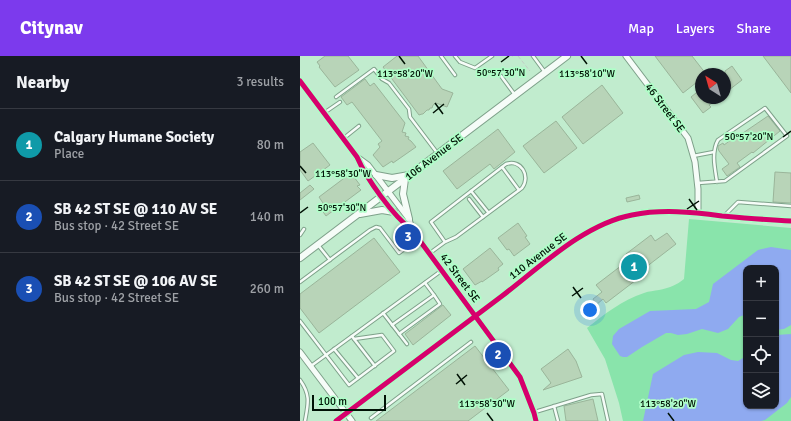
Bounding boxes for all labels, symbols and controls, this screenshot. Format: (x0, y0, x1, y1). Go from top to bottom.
text: Citynav (20, 16, 83, 40)
text: Map (628, 20, 654, 37)
text: Layers (676, 20, 715, 37)
text: Share (737, 20, 771, 37)
text: 50°57'30"N (477, 67, 525, 79)
text: 113°58'20"W (377, 68, 433, 80)
text: 113°58'10"W (559, 68, 615, 80)
north arrow (695, 68, 731, 104)
text: Nearby (16, 72, 69, 93)
text: 3 results (236, 74, 284, 90)
street label: 46 Street SE (642, 81, 688, 135)
text: Calgary Humane Society (54, 128, 214, 146)
street label: 106 Avenue SE (402, 131, 466, 183)
text: 50°57'20"N (725, 131, 773, 143)
text: 1 (25, 137, 33, 153)
text: 80 m (257, 137, 284, 153)
text: Place (54, 146, 84, 162)
text: 113°58'30"W (315, 168, 371, 180)
text: SB 42 ST SE @ 110 AV SE (54, 200, 217, 218)
text: 50°57'30"N (318, 202, 366, 214)
text: 2 (25, 209, 33, 225)
text: 140 m (250, 209, 284, 225)
text: Bus stop · 42 Street SE (54, 218, 179, 234)
pin: 3 (395, 222, 421, 252)
street label: 110 Avenue SE (506, 230, 570, 282)
street label: 42 Street SE (437, 251, 483, 305)
pin: 1 (621, 252, 647, 282)
map controls (743, 265, 779, 409)
button: + (743, 265, 779, 301)
text: SB 42 ST SE @ 106 AV SE (54, 272, 217, 290)
text: 3 (25, 281, 33, 297)
text: 260 m (250, 281, 284, 297)
text: Bus stop · 42 Street SE (54, 290, 179, 306)
your location (580, 300, 600, 320)
button: − (743, 301, 779, 337)
button: locate (743, 337, 779, 373)
pin: 2 (485, 340, 511, 370)
button: layers (743, 373, 779, 409)
scale bar (312, 393, 386, 412)
text: 100 m (318, 395, 347, 408)
text: 113°58'30"W (459, 398, 515, 410)
text: 113°58'20"W (640, 398, 696, 410)

